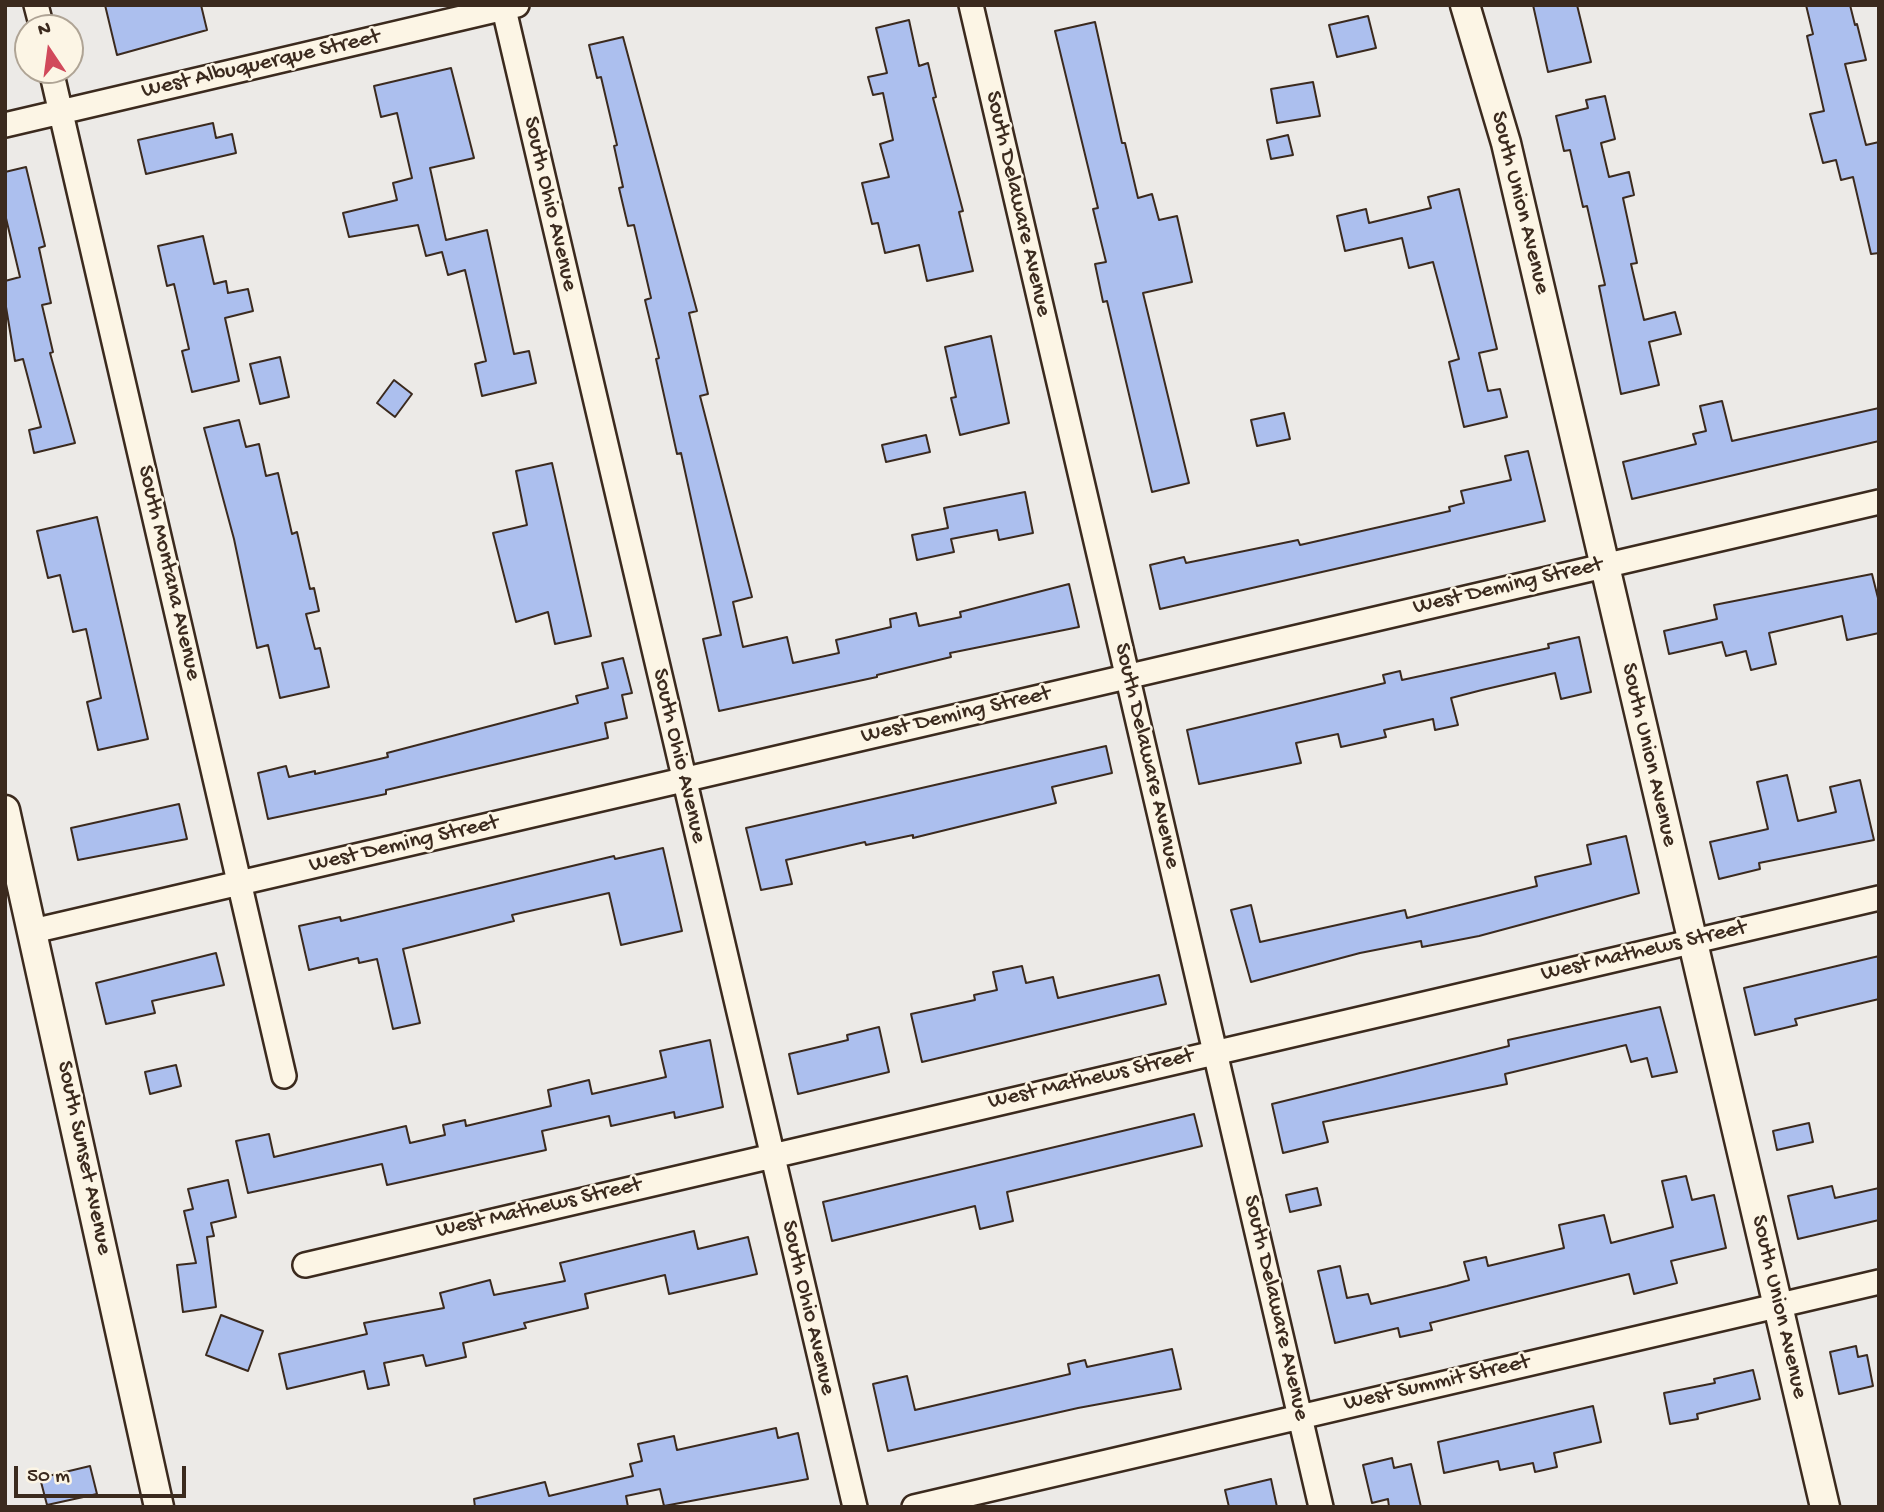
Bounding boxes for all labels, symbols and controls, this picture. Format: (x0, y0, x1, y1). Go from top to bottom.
north arrow (14, 14, 84, 84)
text: N (36, 17, 53, 43)
street label: West Albuquerque Street (139, 24, 383, 106)
street label: South Delaware Avenue (978, 89, 1056, 319)
street label: South Union Avenue (1483, 109, 1555, 297)
street label: South Ohio Avenue (515, 114, 583, 294)
street label: South Montana Avenue (130, 463, 206, 683)
street label: West Deming Street (1411, 552, 1605, 622)
street label: South Delaware Avenue (1107, 641, 1185, 871)
street label: South Union Avenue (1613, 661, 1683, 849)
street label: South Ohio Avenue (644, 666, 712, 846)
street label: West Deming Street (859, 681, 1053, 751)
street label: West Deming Street (307, 810, 501, 880)
street label: West Mathews Street (1539, 915, 1749, 989)
street label: West Mathews Street (986, 1043, 1196, 1117)
street label: South Sunset Avenue (49, 1059, 117, 1257)
street label: West Mathews Street (434, 1172, 644, 1246)
street label: South Delaware Avenue (1236, 1193, 1314, 1423)
street label: South Union Avenue (1743, 1213, 1813, 1401)
street label: South Ohio Avenue (773, 1218, 841, 1398)
street label: West Summit Street (1341, 1349, 1533, 1419)
scale bar (18, 1452, 189, 1496)
text: 50 m (27, 1465, 70, 1490)

